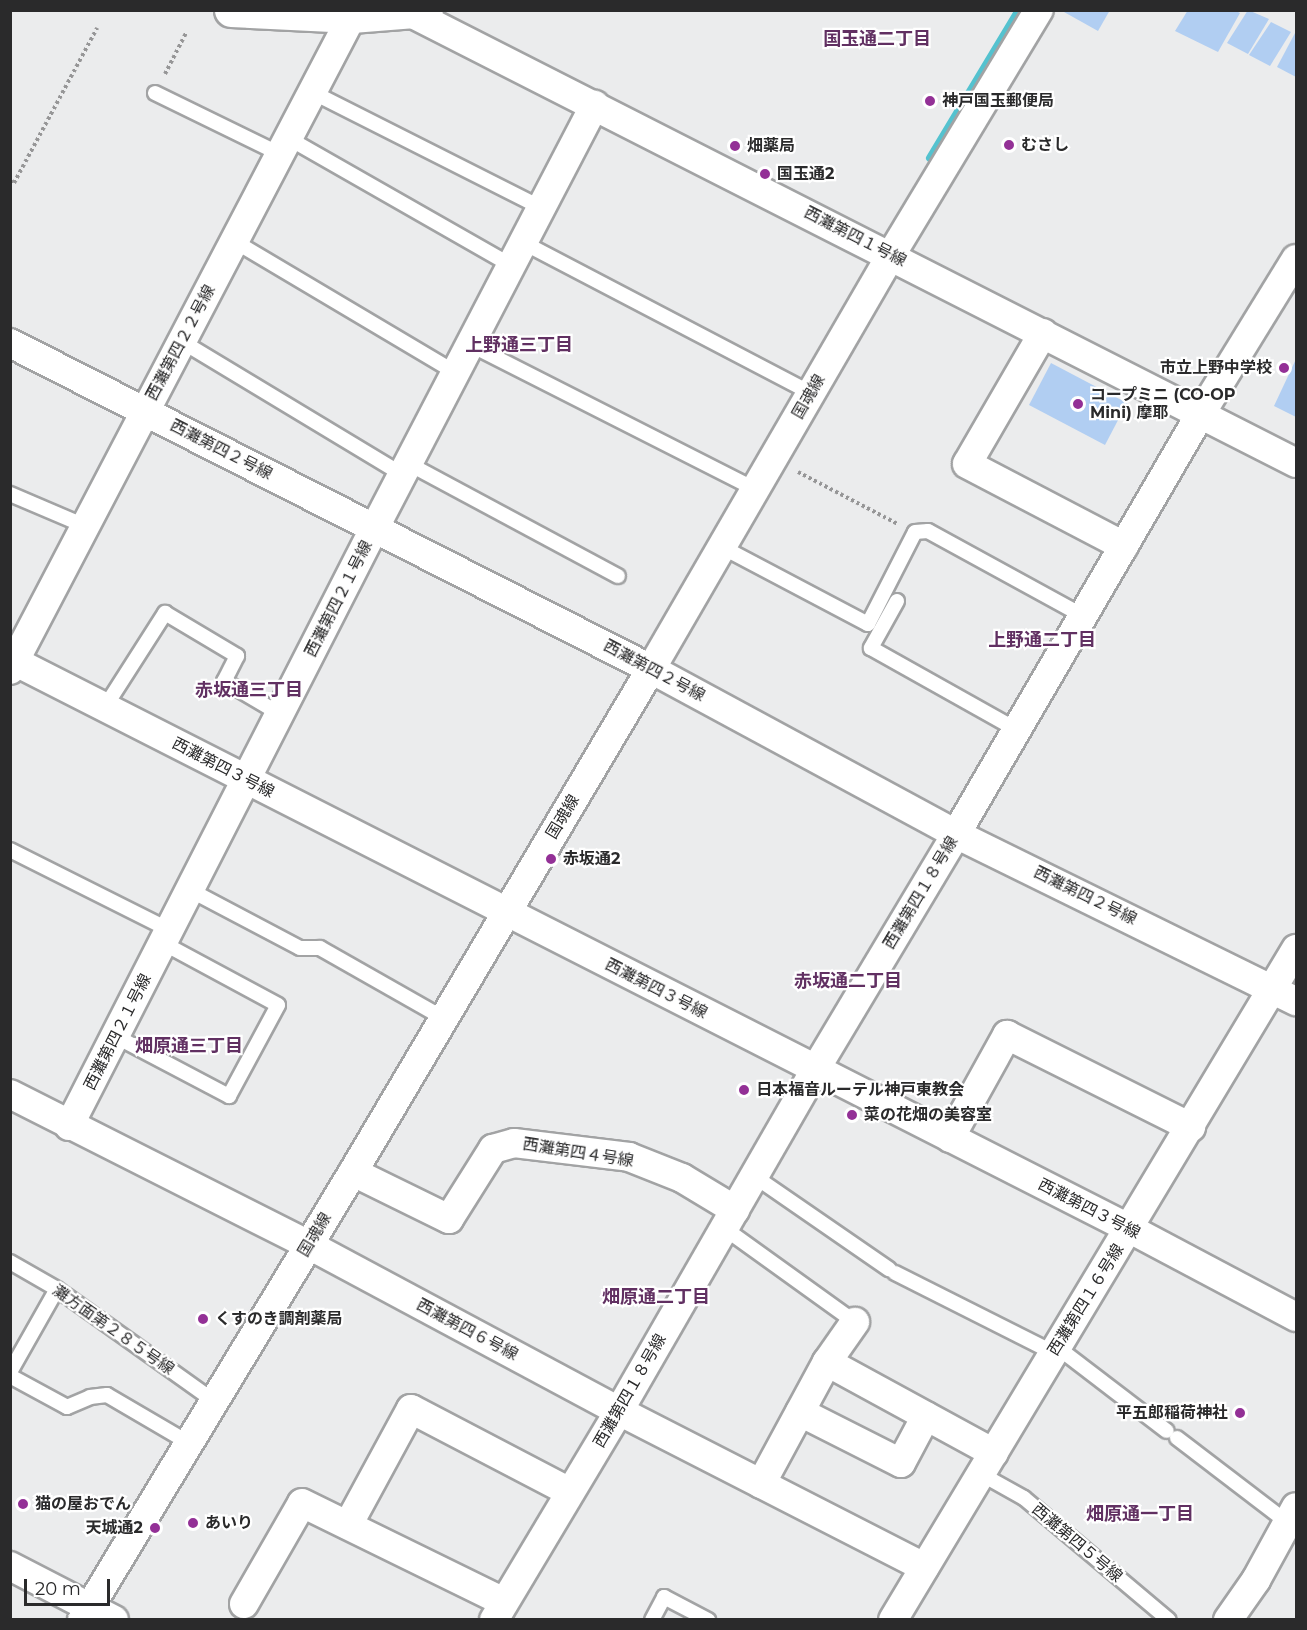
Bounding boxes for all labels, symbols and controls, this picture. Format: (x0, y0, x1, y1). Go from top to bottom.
district label: 国玉通二丁目 (823, 28, 931, 50)
place label: 神戸国玉郵便局 (942, 91, 1054, 111)
marker: 神戸国玉郵便局 (923, 94, 937, 108)
place label: むさし (1021, 135, 1069, 155)
place label: 畑薬局 (747, 136, 795, 156)
marker: むさし (1002, 138, 1016, 152)
marker: 畑薬局 (728, 139, 742, 153)
place label: 国玉通2 (777, 164, 834, 184)
marker: 国玉通2 (758, 167, 772, 181)
street label: 西灘第四１号線 (801, 203, 909, 271)
street label: 西灘第四２２号線 (142, 282, 220, 404)
district label: 上野通三丁目 (465, 334, 573, 356)
place label: 市立上野中学校 (1160, 358, 1272, 378)
marker: 市立上野中学校 (1277, 361, 1291, 375)
street label: 国魂線 (789, 371, 829, 423)
place label: コープミニ (CO-OP Mini) 摩耶 (1090, 385, 1236, 423)
marker: コープミニ (CO-OP Mini) 摩耶 (1071, 397, 1085, 411)
street label: 西灘第四２号線 (167, 416, 275, 484)
street label: 西灘第四２１号線 (301, 538, 377, 660)
district label: 上野通二丁目 (988, 629, 1096, 651)
street label: 西灘第四２号線 (600, 636, 708, 706)
district label: 赤坂通三丁目 (195, 679, 303, 701)
street label: 西灘第四３号線 (169, 734, 277, 802)
street label: 国魂線 (542, 791, 584, 843)
street label: 西灘第四１８号線 (880, 833, 962, 953)
place label: 赤坂通2 (563, 849, 620, 869)
marker: 赤坂通2 (544, 852, 558, 866)
street label: 西灘第四２号線 (1030, 863, 1140, 929)
street label: 西灘第四３号線 (602, 955, 710, 1023)
district label: 赤坂通二丁目 (794, 970, 902, 992)
street label: 西灘第四２１号線 (80, 971, 156, 1093)
district label: 畑原通三丁目 (135, 1035, 243, 1057)
place label: 日本福音ルーテル神戸東教会 (756, 1080, 964, 1100)
marker: 日本福音ルーテル神戸東教会 (737, 1083, 751, 1097)
place label: 菜の花畑の美容室 (864, 1105, 992, 1125)
marker: 菜の花畑の美容室 (845, 1108, 859, 1122)
street label: 西灘第四４号線 (521, 1135, 635, 1171)
street label: 西灘第四３号線 (1035, 1175, 1143, 1243)
street label: 国魂線 (294, 1209, 336, 1261)
street label: 西灘第四１６号線 (1044, 1241, 1128, 1359)
street label: 灘方面第２８５号線 (49, 1281, 177, 1379)
district label: 畑原通二丁目 (602, 1286, 710, 1308)
street label: 西灘第四６号線 (413, 1295, 521, 1365)
place label: くすのき調剤薬局 (215, 1309, 343, 1329)
marker: くすのき調剤薬局 (196, 1312, 210, 1326)
street label: 西灘第四１８号線 (590, 1331, 670, 1451)
place label: 平五郎稲荷神社 (1116, 1403, 1228, 1423)
marker: 平五郎稲荷神社 (1233, 1406, 1247, 1420)
place label: 猫の屋おでん (35, 1494, 131, 1514)
marker: 猫の屋おでん (16, 1497, 30, 1511)
street label: 西灘第四５号線 (1028, 1500, 1126, 1586)
district label: 畑原通一丁目 (1086, 1503, 1194, 1525)
place label: あいり (205, 1513, 253, 1533)
marker: あいり (186, 1516, 200, 1530)
place label: 天城通2 (86, 1518, 143, 1538)
marker: 天城通2 (148, 1521, 162, 1535)
scale bar (27, 1567, 112, 1605)
text: 20 m (35, 1578, 81, 1600)

